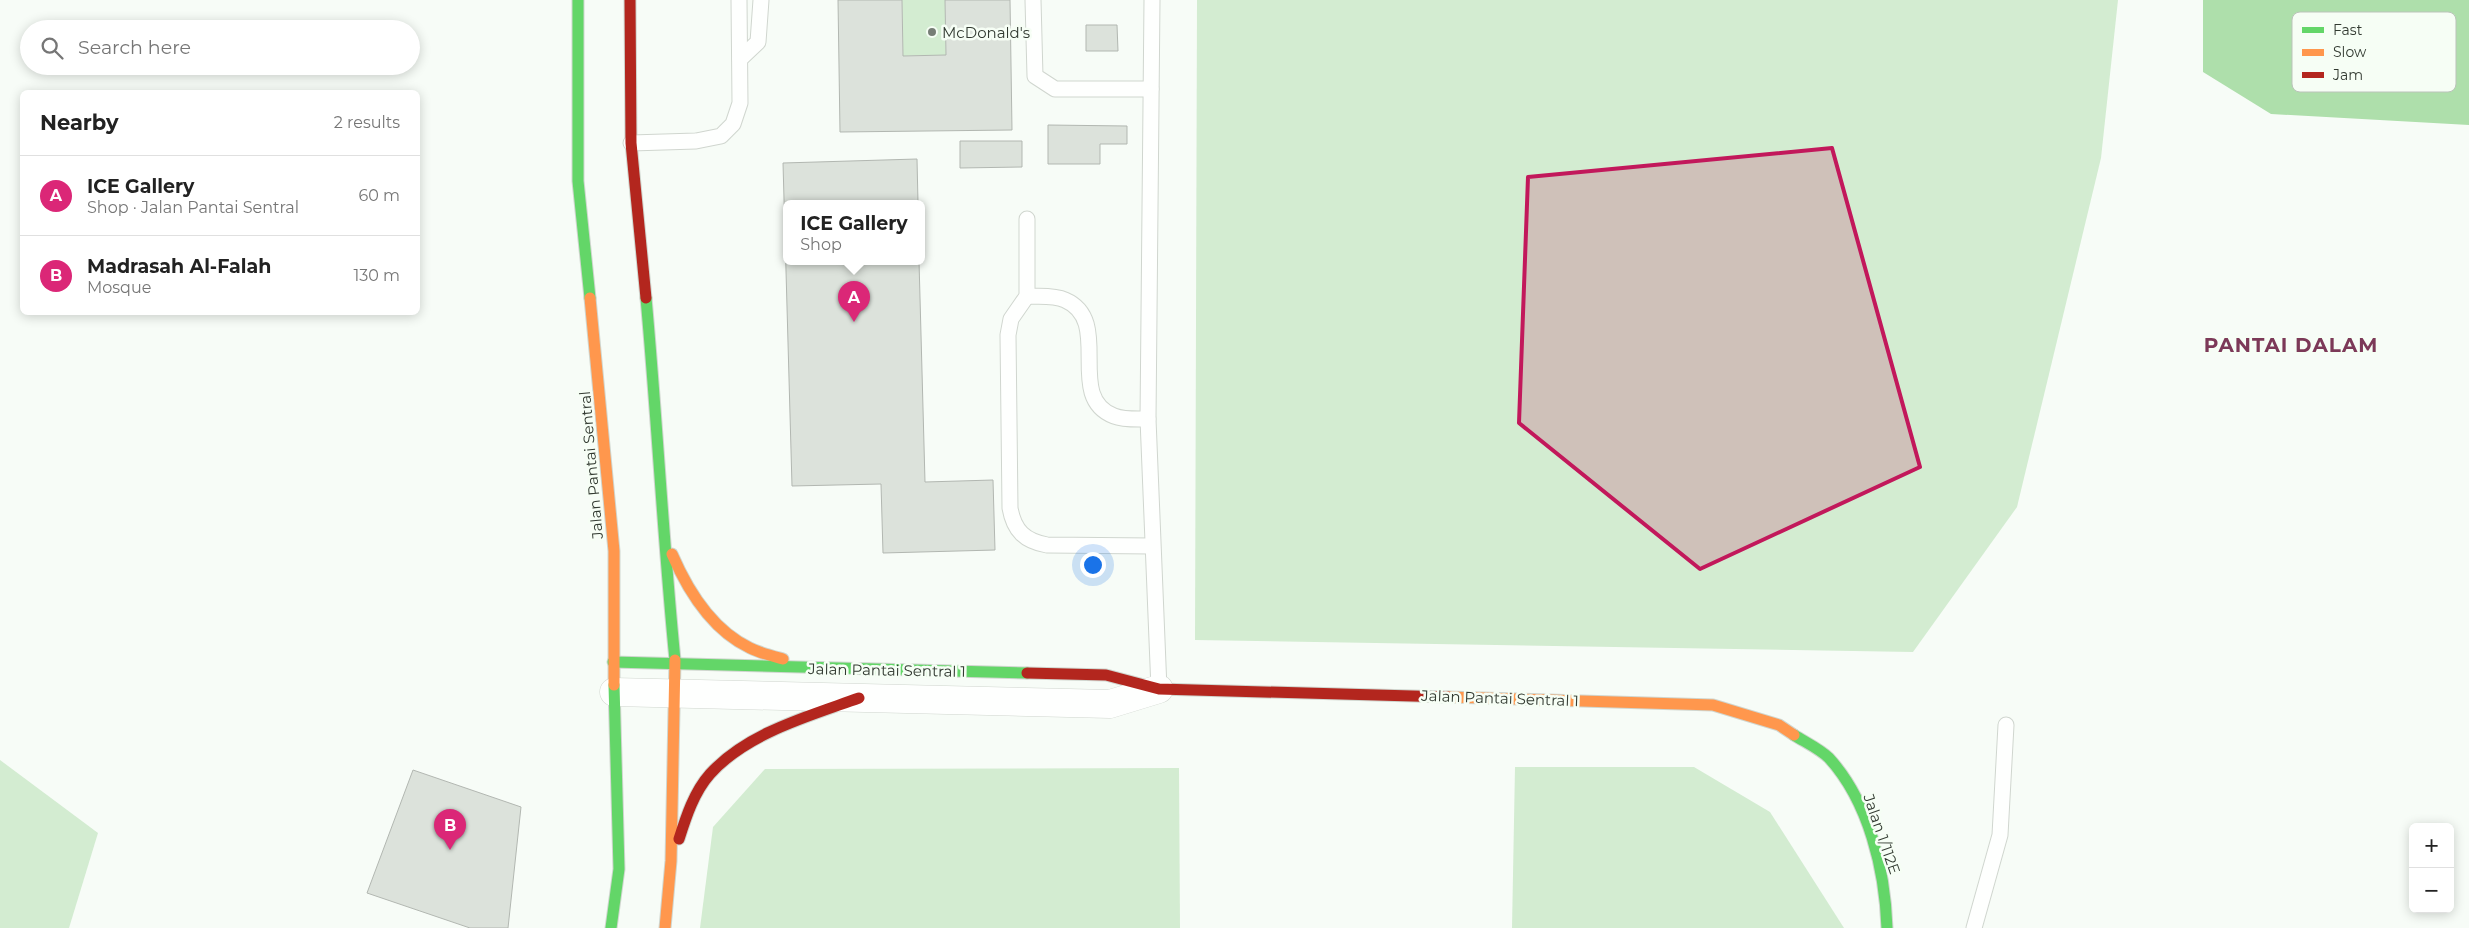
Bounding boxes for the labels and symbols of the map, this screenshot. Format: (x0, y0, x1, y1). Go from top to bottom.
legend (2292, 12, 2456, 92)
text: Fast (2333, 21, 2363, 39)
place label: McDonald's (942, 23, 1030, 42)
marker: McDonald's (926, 26, 938, 38)
text: Slow (2333, 43, 2367, 61)
text: Jam (2332, 66, 2363, 84)
pin: A (838, 281, 870, 322)
district label: PANTAI DALAM (2204, 333, 2378, 357)
street label: Jalan Pantai Sentral (575, 390, 607, 541)
your location (1080, 552, 1106, 578)
street label: Jalan Pantai Sentral 1 (807, 659, 966, 681)
street label: Jalan Pantai Sentral 1 (1420, 686, 1579, 710)
street label: Jalan 1/112E (1859, 790, 1905, 877)
pin: B (434, 809, 466, 850)

